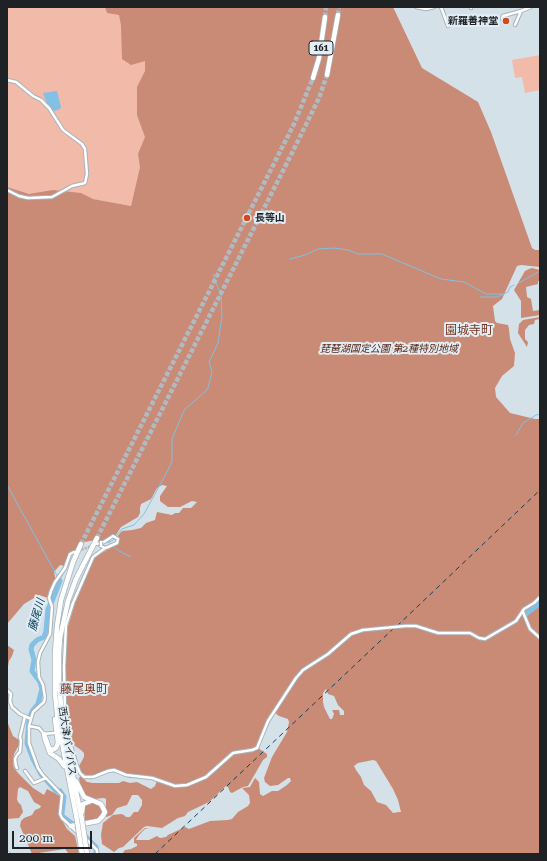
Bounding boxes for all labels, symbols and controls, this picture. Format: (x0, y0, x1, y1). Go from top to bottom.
place label: 新羅善神堂 (448, 15, 498, 27)
marker: 新羅善神堂 (501, 16, 511, 26)
road number: 161 (309, 41, 333, 55)
place label: 長等山 (255, 212, 285, 224)
marker: 長等山 (242, 213, 252, 223)
district label: 園城寺町 (445, 323, 493, 337)
park label: 琵琶湖国定公園 第2種特別地域 (320, 343, 458, 355)
water label: 藤尾川 (26, 597, 48, 633)
district label: 藤尾奥町 (60, 682, 108, 696)
street label: 西大津バイパス (56, 705, 78, 777)
scale bar (14, 823, 94, 849)
text: 200 m (19, 831, 53, 845)

